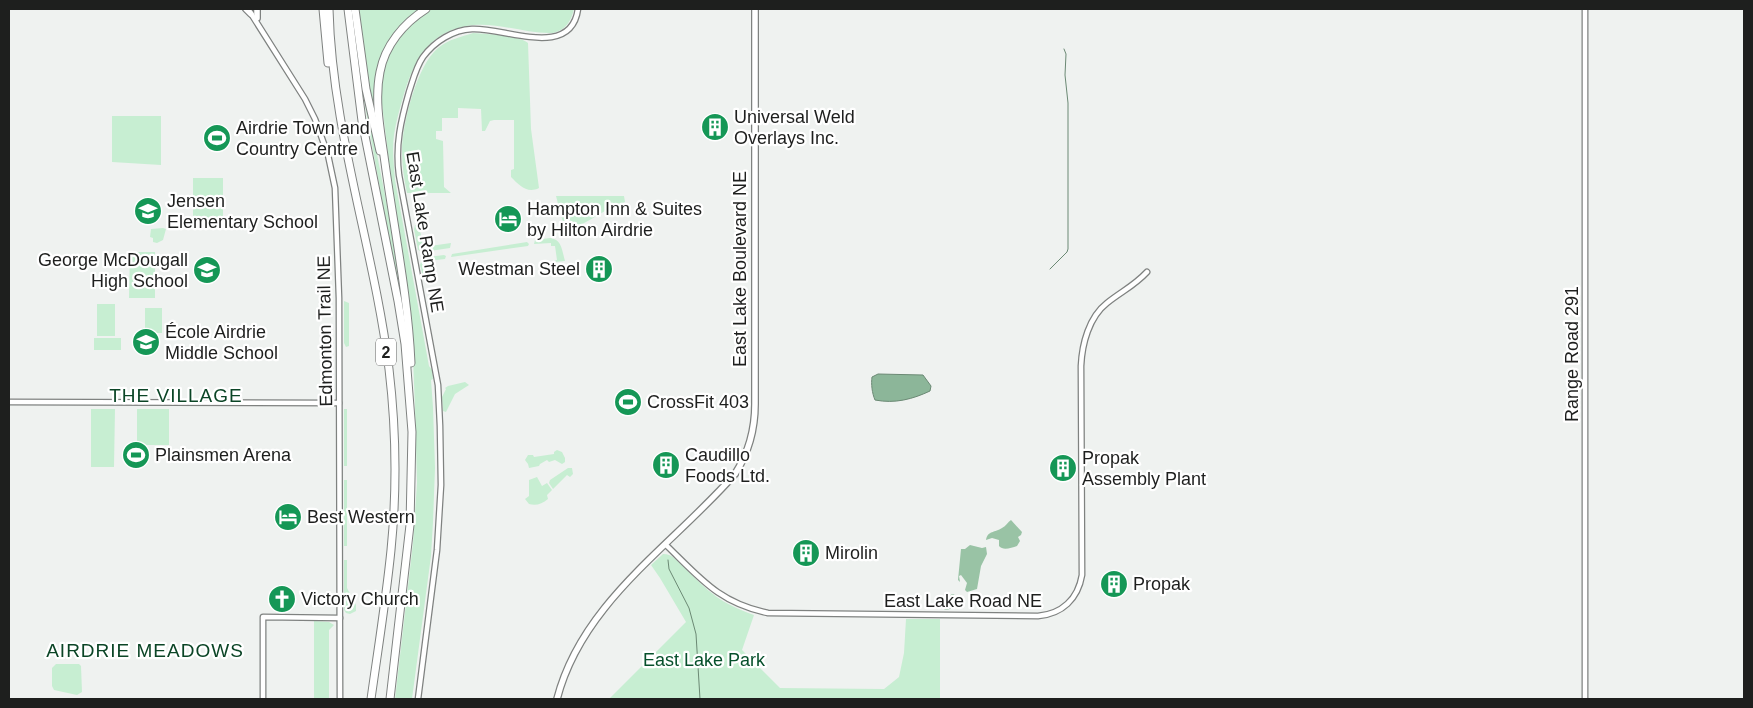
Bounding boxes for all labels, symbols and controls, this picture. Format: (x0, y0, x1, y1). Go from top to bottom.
place label: Universal Weld Overlays Inc. (734, 107, 855, 148)
building icon: Universal Weld Overlays Inc. (700, 112, 730, 142)
place label: Airdrie Town and Country Centre (236, 118, 370, 159)
sports icon: Airdrie Town and Country Centre (202, 123, 232, 153)
street label: East Lake Ramp NE (402, 150, 448, 314)
street label: East Lake Boulevard NE (730, 171, 750, 367)
place label: Jensen Elementary School (167, 191, 318, 232)
school or university icon: Jensen Elementary School (133, 196, 163, 226)
place label: Hampton Inn & Suites by Hilton Airdrie (527, 199, 702, 240)
hotel icon: Hampton Inn & Suites by Hilton Airdrie (493, 204, 523, 234)
place label: George McDougall High School (38, 250, 188, 291)
building icon: Westman Steel (584, 254, 614, 284)
school or university icon: George McDougall High School (192, 255, 222, 285)
street label: Edmonton Trail NE (314, 255, 336, 407)
place label: Westman Steel (458, 259, 580, 279)
street label: Range Road 291 (1562, 286, 1582, 422)
place label: École Airdrie Middle School (165, 322, 278, 363)
school or university icon: École Airdrie Middle School (131, 327, 161, 357)
road number: 2 (376, 338, 396, 366)
district label: THE VILLAGE (109, 385, 243, 406)
sports icon: CrossFit 403 (613, 387, 643, 417)
place label: CrossFit 403 (647, 392, 749, 412)
sports icon: Plainsmen Arena (121, 440, 151, 470)
place label: Plainsmen Arena (155, 445, 292, 465)
place label: Caudillo Foods Ltd. (685, 445, 770, 486)
place label: Propak Assembly Plant (1082, 448, 1206, 489)
building icon: Caudillo Foods Ltd. (651, 450, 681, 480)
building icon: Propak Assembly Plant (1048, 453, 1078, 483)
hotel icon: Best Western (273, 502, 303, 532)
place label: Best Western (307, 507, 415, 527)
building icon: Mirolin (791, 538, 821, 568)
place label: Mirolin (825, 543, 878, 563)
building icon: Propak (1099, 569, 1129, 599)
place label: Propak (1133, 574, 1191, 594)
church icon: Victory Church (267, 584, 297, 614)
place label: Victory Church (301, 589, 419, 609)
street label: East Lake Road NE (884, 591, 1042, 611)
district label: AIRDRIE MEADOWS (46, 640, 244, 661)
park label: East Lake Park (643, 650, 766, 670)

